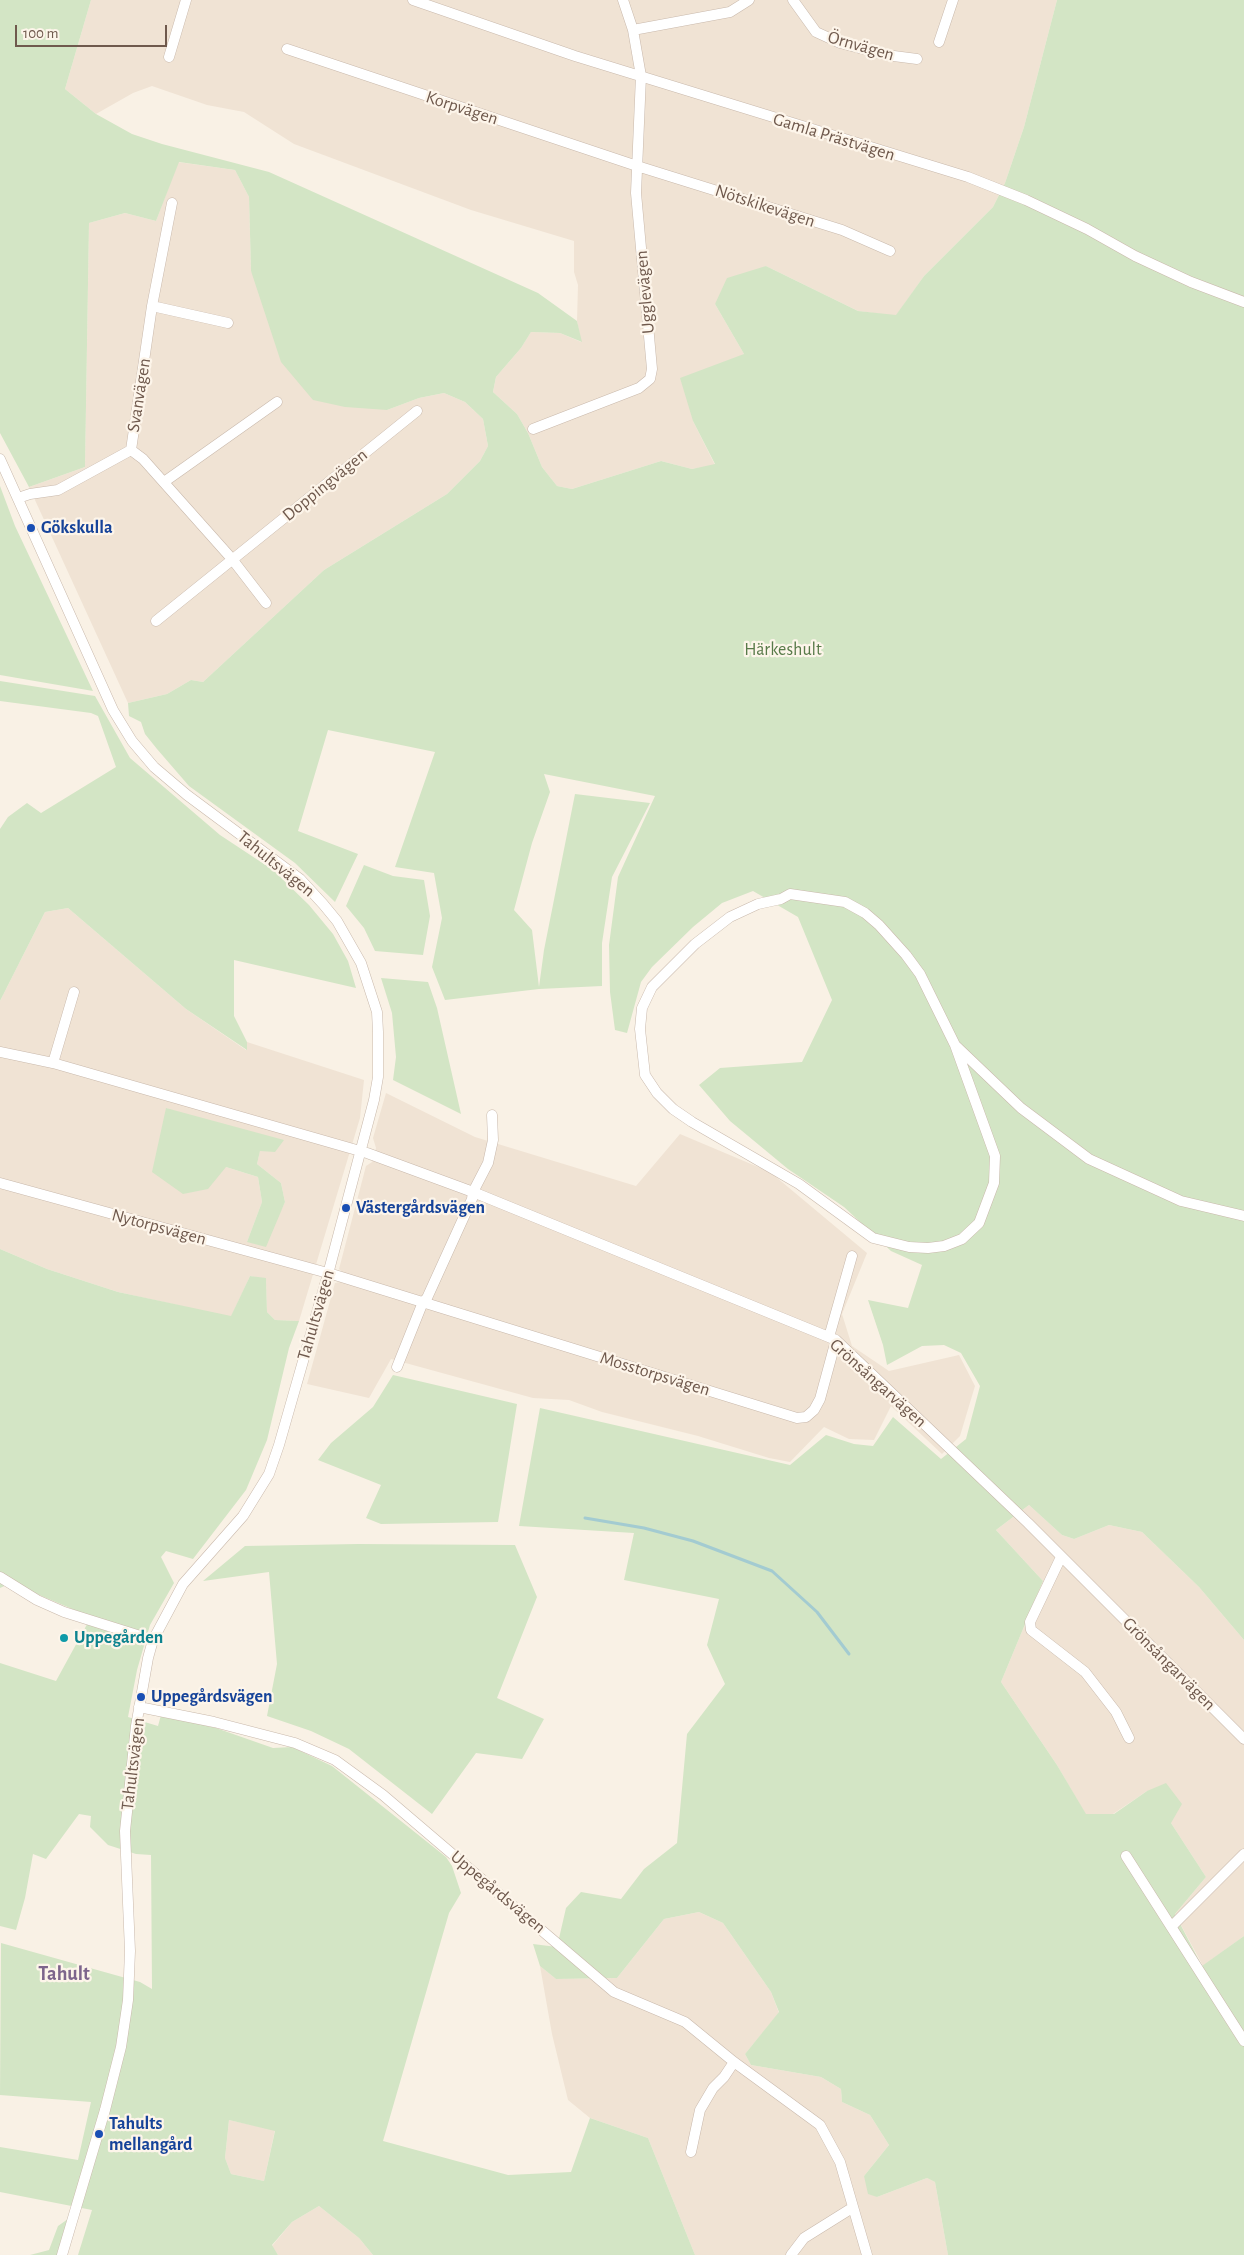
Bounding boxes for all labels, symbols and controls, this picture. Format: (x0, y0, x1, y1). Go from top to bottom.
scale bar (18, 15, 170, 47)
text: 100 m (23, 26, 58, 41)
street label: Örnvägen (825, 26, 897, 66)
street label: Korpvägen (423, 86, 501, 130)
street label: Gamla Prästvägen (770, 108, 898, 166)
street label: Nötskikevägen (712, 180, 818, 232)
street label: Ugglevägen (631, 249, 659, 335)
street label: Svanvägen (123, 357, 155, 433)
street label: Doppingvägen (278, 444, 372, 526)
place label: Gökskulla (41, 517, 113, 539)
marker: Gökskulla (25, 522, 37, 534)
park label: Härkeshult (744, 639, 822, 661)
street label: Tahultsvägen (233, 826, 319, 902)
place label: Västergårdsvägen (356, 1197, 485, 1219)
marker: Västergårdsvägen (340, 1202, 352, 1214)
street label: Nytorpsvägen (109, 1204, 209, 1250)
street label: Tahultsvägen (293, 1267, 339, 1363)
street label: Grönsångarvägen (825, 1334, 931, 1432)
street label: Mosstorpsvägen (597, 1347, 713, 1401)
street label: Grönsångarvägen (1118, 1613, 1220, 1715)
place label: Uppegården (74, 1627, 163, 1649)
marker: Uppegården (58, 1632, 70, 1644)
place label: Uppegårdsvägen (151, 1686, 273, 1708)
marker: Uppegårdsvägen (135, 1691, 147, 1703)
street label: Tahultsvägen (117, 1716, 149, 1812)
street label: Uppegårdsvägen (446, 1846, 550, 1938)
district label: Tahult (38, 1962, 90, 1986)
place label: Tahults mellangård (109, 2113, 193, 2156)
marker: Tahults mellangård (93, 2128, 105, 2140)

